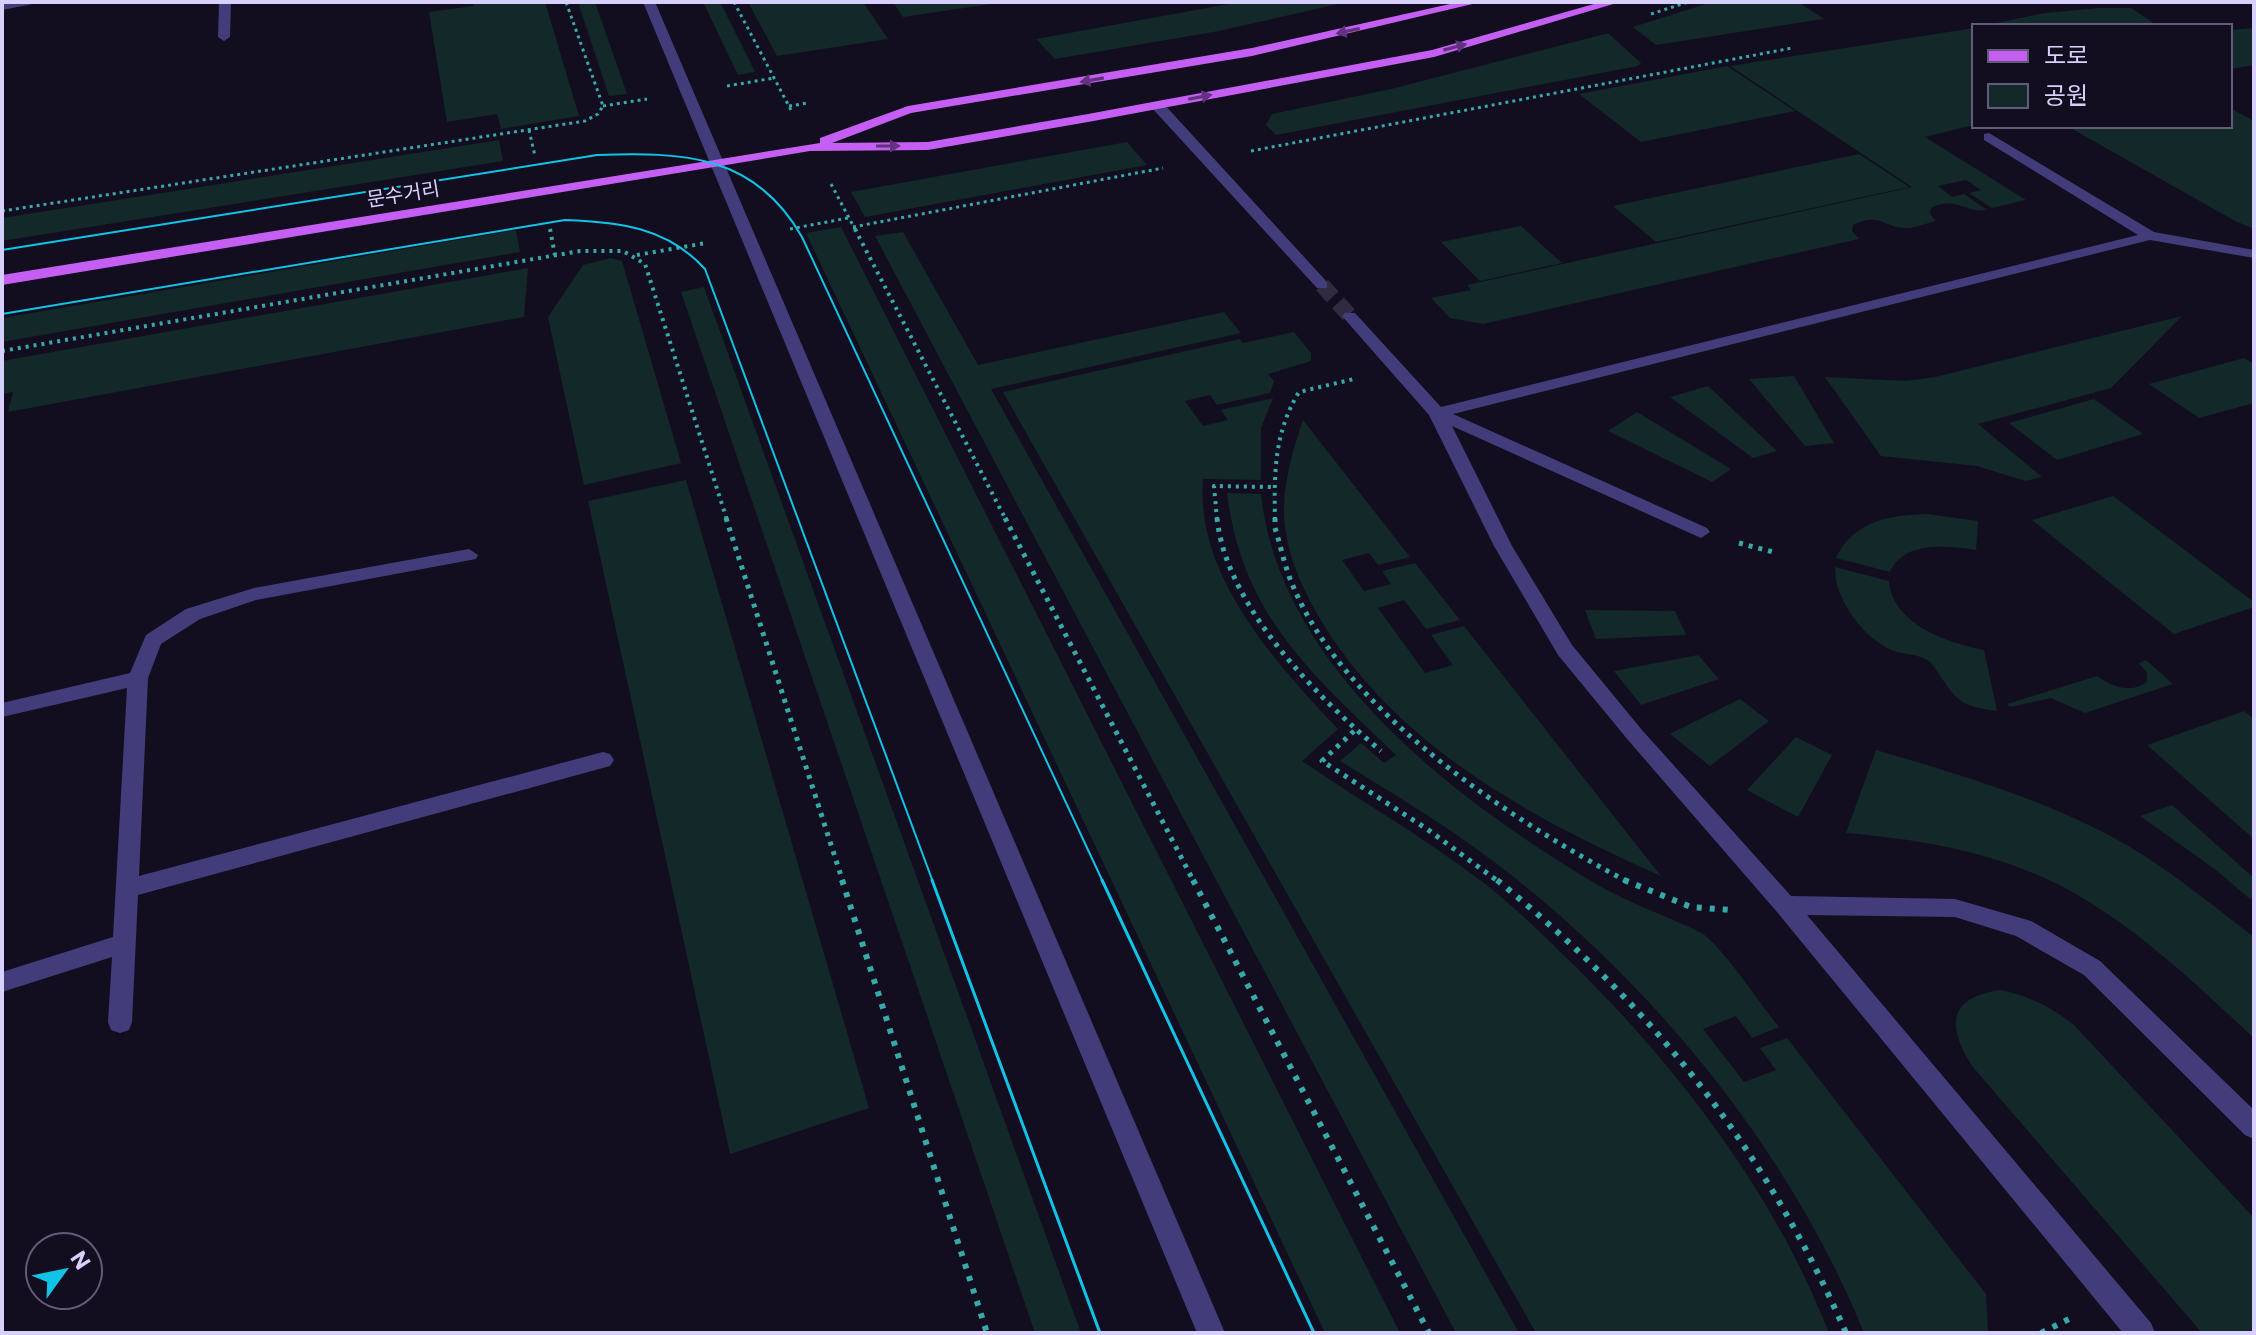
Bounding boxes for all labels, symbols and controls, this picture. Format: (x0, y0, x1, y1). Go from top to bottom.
legend (1972, 24, 2232, 128)
one-way arrow (1335, 25, 1360, 38)
one-way arrow (1444, 40, 1468, 53)
text: 도로 (2044, 40, 2088, 69)
one-way arrow (1080, 74, 1105, 87)
text: 공원 (2044, 80, 2088, 109)
one-way arrow (1188, 91, 1213, 103)
one-way arrow (876, 140, 901, 152)
street label: 문수거리 (365, 175, 441, 211)
north arrow (24, 1231, 104, 1311)
text: N (65, 1246, 97, 1274)

